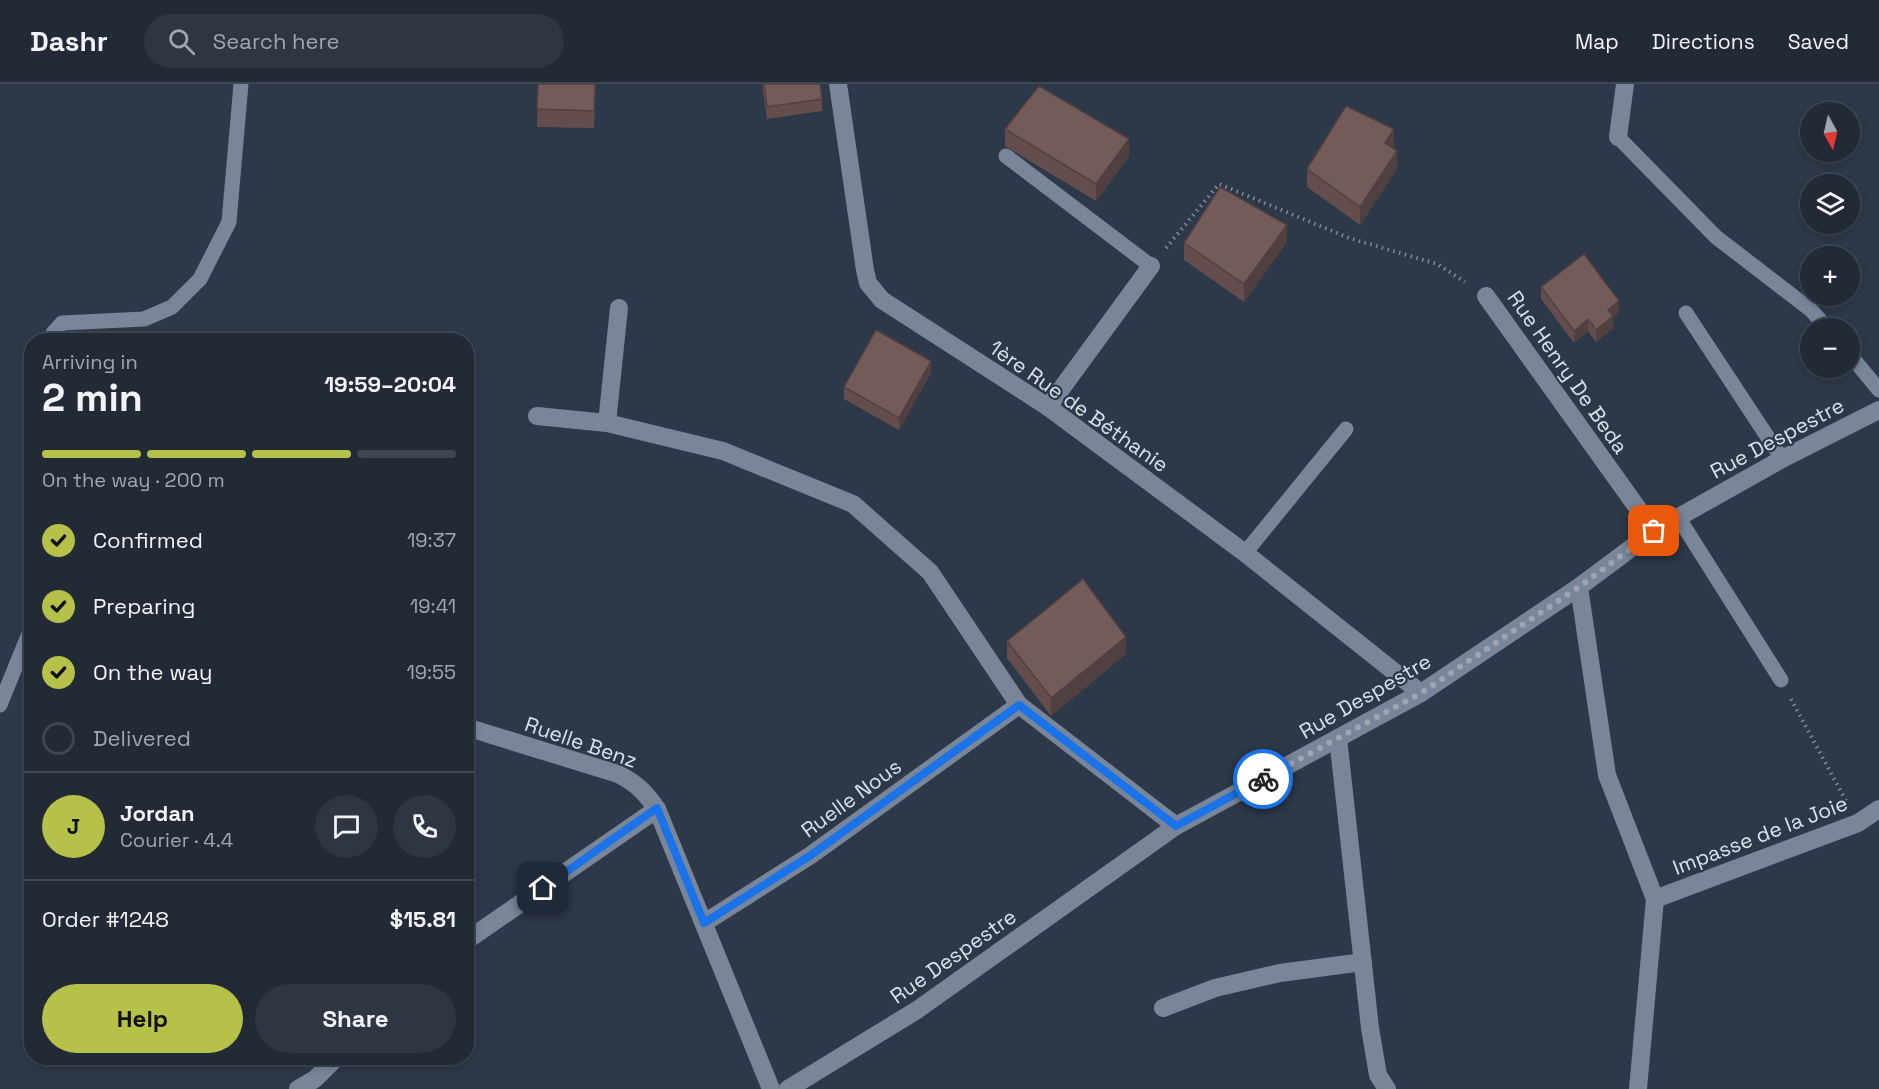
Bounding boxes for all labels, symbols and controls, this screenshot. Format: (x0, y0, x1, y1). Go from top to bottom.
search box (144, 14, 564, 68)
text: Dashr (30, 23, 108, 59)
icon: search (165, 25, 198, 58)
text: Search here (213, 27, 340, 55)
text: Map (1575, 28, 1619, 55)
text: Directions (1652, 28, 1755, 55)
text: Saved (1788, 28, 1849, 55)
north arrow (1800, 102, 1860, 162)
map controls (1800, 102, 1860, 378)
button: layers (1800, 174, 1860, 234)
button: + (1800, 246, 1860, 306)
street label: Rue Henry De Beda (1502, 285, 1634, 459)
button: − (1800, 318, 1860, 378)
street label: 1ère Rue de Béthanie (984, 334, 1174, 478)
text: Arriving in (42, 349, 138, 375)
text: 19:59–20:04 (324, 370, 456, 398)
text: 2 min (42, 373, 143, 422)
street label: Rue Despestre (1705, 391, 1849, 485)
text: On the way · 200 m (42, 467, 225, 493)
pin (1628, 505, 1679, 556)
icon: bag (1637, 514, 1670, 547)
icon: check (42, 524, 75, 557)
text: Confirmed (93, 526, 203, 554)
text: 19:37 (407, 527, 456, 553)
icon: check (42, 590, 75, 623)
text: Preparing (93, 592, 195, 620)
text: 19:41 (410, 593, 456, 619)
street label: Rue Despestre (1294, 647, 1436, 745)
icon: check (42, 656, 75, 689)
text: On the way (93, 658, 212, 686)
text: 19:55 (406, 659, 456, 685)
street label: Ruelle Benz (521, 710, 641, 774)
text: Delivered (93, 724, 191, 752)
courier (1233, 749, 1293, 809)
street label: Ruelle Nous (796, 753, 906, 843)
icon: bike (1247, 763, 1280, 796)
street label: Impasse de la Joie (1669, 789, 1851, 881)
button: chat (315, 795, 378, 858)
button: phone (393, 795, 456, 858)
text: Jordan (120, 799, 195, 827)
text: J (67, 812, 80, 840)
text: Courier · 4.4 (120, 827, 233, 853)
pin (517, 862, 568, 913)
icon: home (526, 871, 559, 904)
street label: Rue Despestre (885, 903, 1021, 1009)
text: Order #1248 (42, 905, 169, 933)
text: $15.81 (390, 905, 456, 933)
button: Help (42, 984, 243, 1053)
button: Share (255, 984, 456, 1053)

